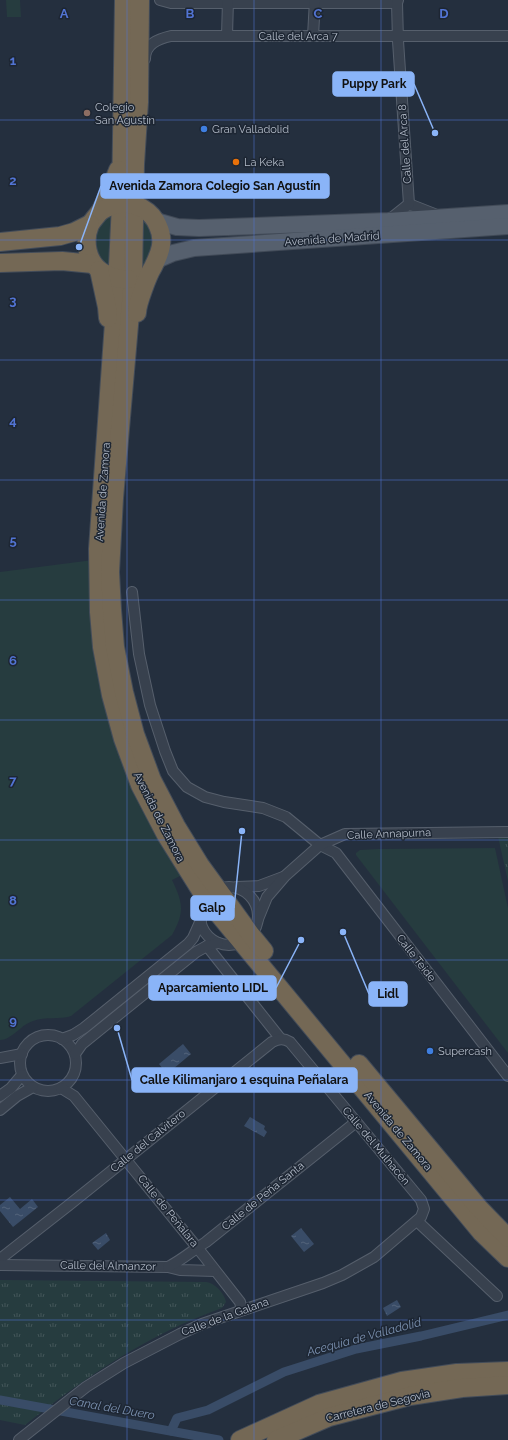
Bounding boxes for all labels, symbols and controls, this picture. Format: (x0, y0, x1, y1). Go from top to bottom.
text: A (60, 6, 69, 21)
text: B (186, 6, 195, 21)
text: C (314, 6, 323, 21)
text: D (439, 6, 449, 21)
street label: Calle del Arca 7 (258, 30, 338, 43)
text: 1 (10, 53, 17, 68)
callout: Puppy Park (333, 72, 414, 96)
text: Puppy Park (342, 77, 407, 91)
place label: Colegio San Agustín (95, 101, 155, 127)
street label: Calle del Arca 8 (396, 104, 414, 184)
marker: Colegio San Agustín (82, 108, 92, 118)
place label: Gran Valladolid (212, 123, 289, 136)
marker: Gran Valladolid (199, 124, 209, 134)
place label: La Keka (244, 156, 284, 169)
marker: La Keka (231, 157, 241, 167)
text: 2 (9, 173, 17, 188)
callout: Avenida Zamora Colegio San Agustín (101, 174, 329, 198)
text: Avenida Zamora Colegio San Agustín (109, 179, 321, 193)
street label: Avenida de Madrid (284, 229, 380, 249)
text: 3 (9, 293, 17, 308)
text: 4 (9, 413, 17, 428)
street label: Avenida de Zamora (93, 442, 113, 542)
text: 5 (9, 533, 17, 548)
text: 6 (9, 653, 17, 668)
street label: Avenida de Zamora (131, 770, 187, 864)
text: 7 (9, 773, 17, 788)
street label: Calle Annapurna (347, 826, 431, 842)
text: 8 (9, 893, 17, 908)
callout: Galp (191, 896, 234, 920)
text: Galp (198, 901, 226, 915)
street label: Calle Teide (394, 932, 439, 985)
callout: Aparcamiento LIDL (149, 976, 276, 1000)
text: Aparcamiento LIDL (158, 981, 268, 995)
callout: Lidl (369, 982, 407, 1006)
text: Lidl (377, 987, 399, 1001)
text: 9 (9, 1013, 17, 1028)
place label: Supercash (438, 1045, 492, 1058)
marker: Supercash (425, 1046, 435, 1056)
callout: Calle Kilimanjaro 1 esquina Peñalara (132, 1068, 357, 1092)
text: Calle Kilimanjaro 1 esquina Peñalara (140, 1073, 348, 1087)
street label: Avenida de Zamora (361, 1089, 435, 1173)
street label: Calle del Mulhacén (340, 1104, 412, 1188)
street label: Calle del Calvitero (108, 1107, 188, 1175)
street label: Calle de Peña Santa (219, 1159, 307, 1233)
street label: Calle de Peñalara (135, 1172, 201, 1250)
street label: Calle del Almanzor (60, 1259, 156, 1273)
street label: Calle de la Galana (180, 1295, 270, 1339)
water label: Acequia de Valladolid (304, 1315, 423, 1359)
street label: Carretera de Segovia (325, 1387, 431, 1425)
water label: Canal del Duero (68, 1394, 156, 1422)

